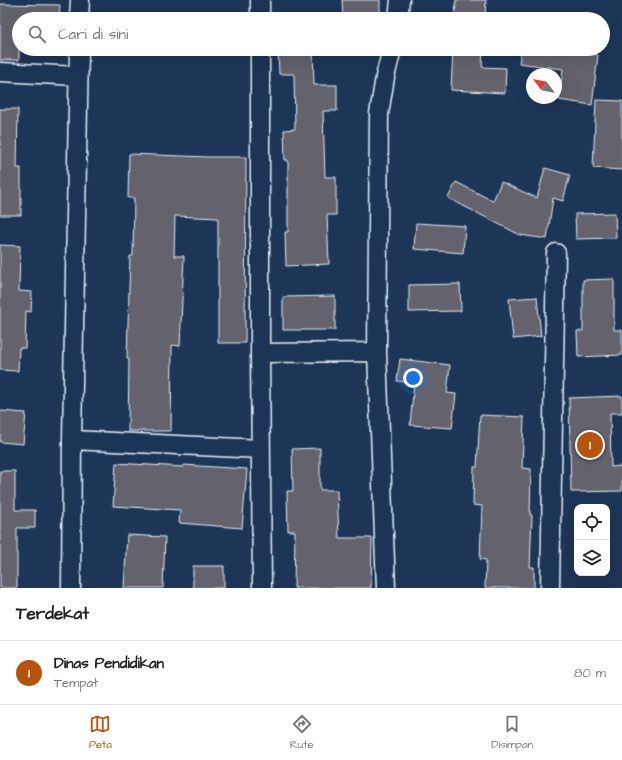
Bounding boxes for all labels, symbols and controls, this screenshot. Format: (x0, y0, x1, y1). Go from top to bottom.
search box (12, 12, 610, 56)
icon: search (26, 23, 48, 45)
text: Cari di sini (58, 24, 128, 45)
north arrow (526, 68, 562, 104)
your location (403, 368, 423, 388)
pin: 1 (577, 430, 603, 460)
map controls (574, 504, 610, 576)
button: locate (574, 504, 610, 540)
button: layers (574, 540, 610, 576)
text: Terdekat (16, 602, 89, 626)
text: Dinas Pendidikan (54, 653, 164, 674)
text: 1 (28, 664, 30, 682)
text: 80 m (574, 664, 606, 682)
text: Tempat (54, 674, 98, 692)
tab: Peta (89, 713, 112, 752)
tab: Rute (290, 713, 314, 752)
tab: Disimpan (491, 713, 533, 752)

